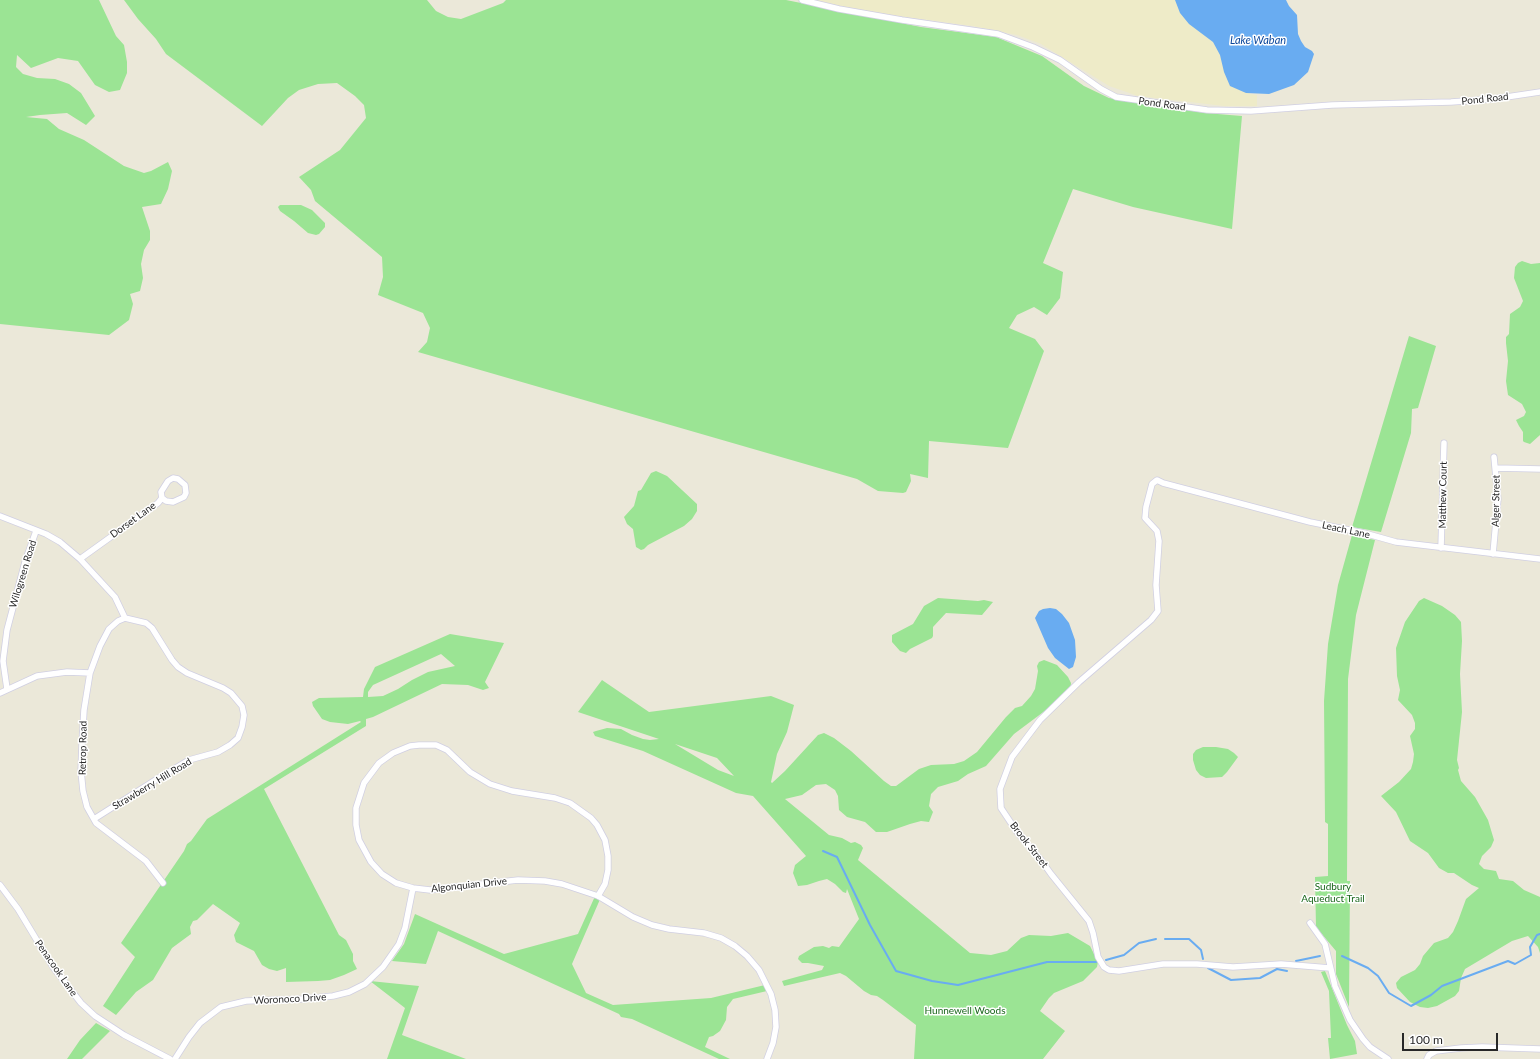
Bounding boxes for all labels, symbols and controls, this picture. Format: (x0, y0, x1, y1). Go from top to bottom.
water label: Lake Waban (1230, 33, 1286, 47)
street label: Pond Road (1461, 91, 1509, 107)
street label: Pond Road (1138, 95, 1186, 113)
street label: Matthew Court (1436, 461, 1450, 529)
street label: Alger Street (1490, 475, 1502, 527)
street label: Dorset Lane (108, 499, 158, 541)
street label: Leach Lane (1321, 519, 1371, 541)
street label: Wilogreen Road (7, 539, 39, 609)
street label: Retrop Road (77, 721, 89, 775)
street label: Strawberry Hill Road (110, 756, 194, 812)
street label: Brook Street (1007, 820, 1051, 870)
street label: Algonquian Drive (431, 875, 507, 895)
park label: Sudbury Aqueduct Trail (1301, 881, 1365, 904)
street label: Penacook Lane (32, 937, 80, 999)
street label: Woronoco Drive (253, 991, 327, 1007)
park label: Hunnewell Woods (925, 1005, 1005, 1017)
scale bar (1404, 1025, 1500, 1051)
text: 100 m (1409, 1032, 1443, 1047)

